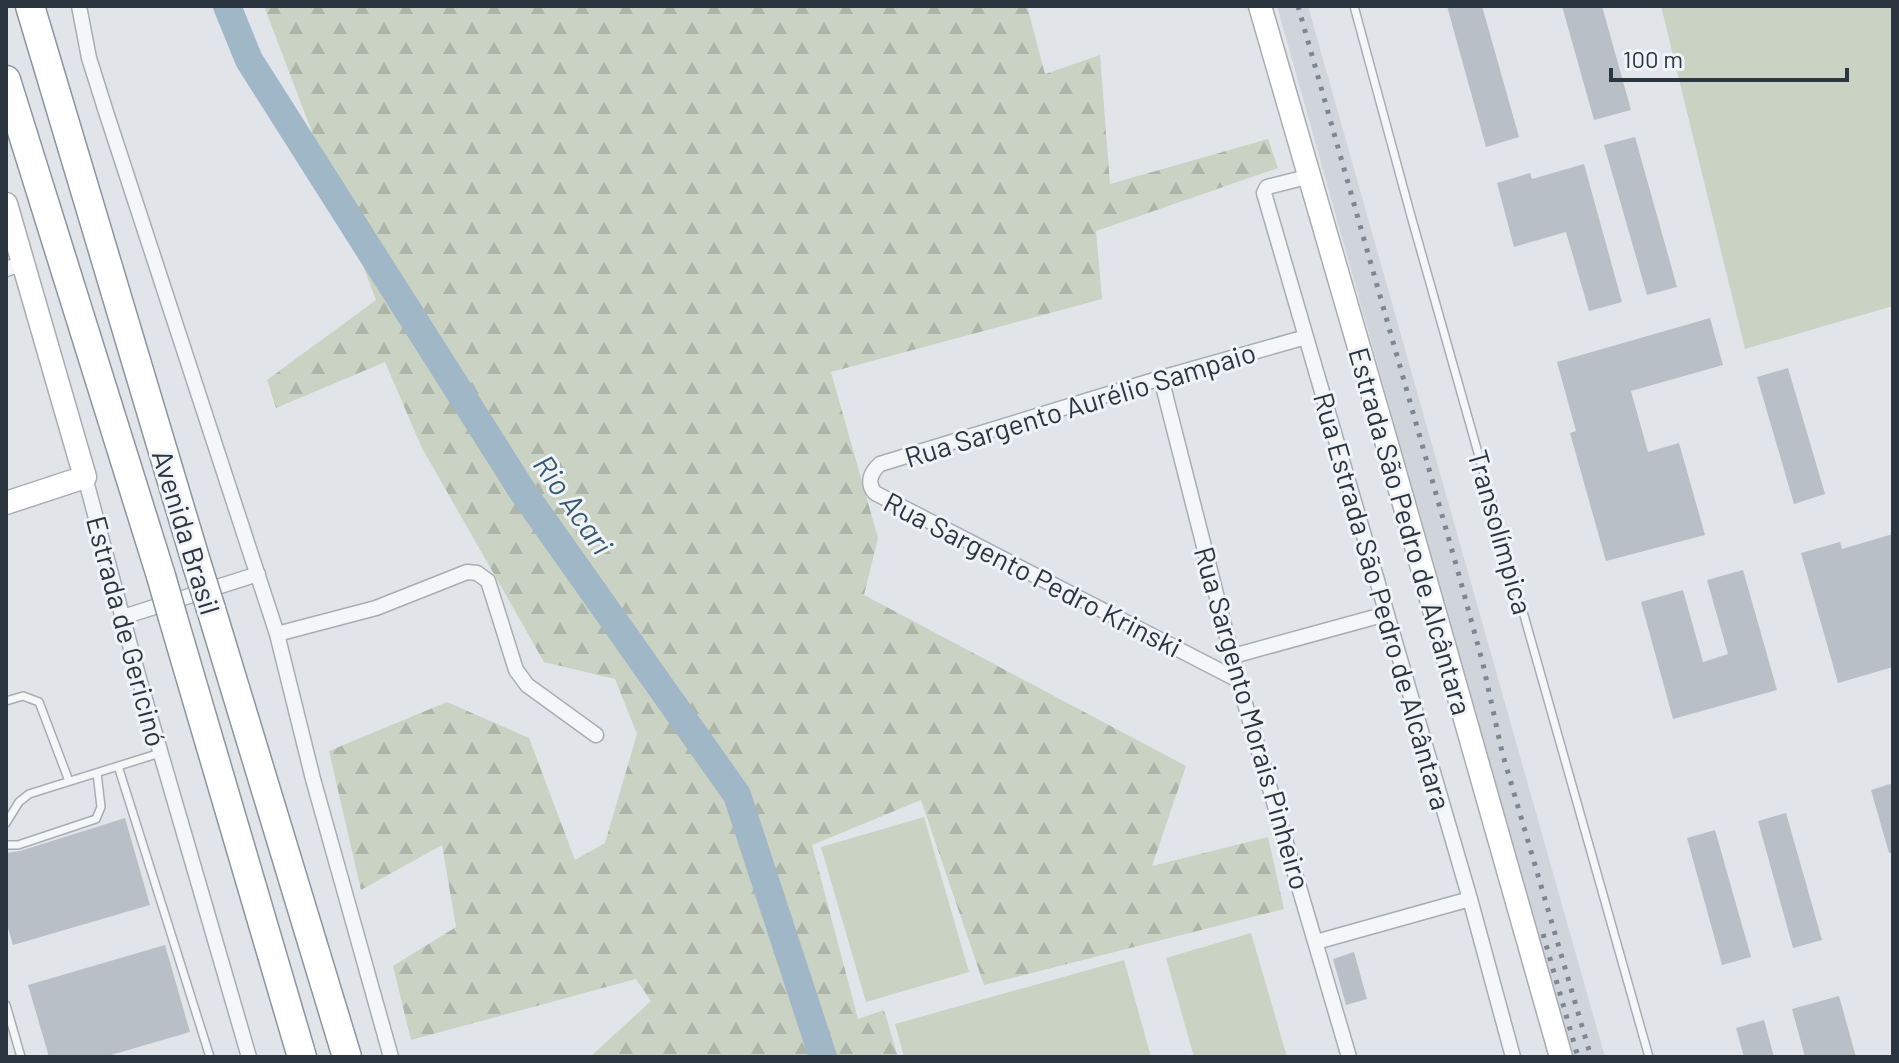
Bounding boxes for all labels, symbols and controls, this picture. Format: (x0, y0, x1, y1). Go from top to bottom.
scale bar (1611, 32, 1847, 82)
text: 100 m (1623, 44, 1683, 73)
street label: Rua Sargento Aurélio Sampaio (900, 334, 1260, 474)
street label: Estrada São Pedro de Alcântara (1342, 343, 1480, 719)
street label: Rua Estrada São Pedro de Alcântara (1307, 388, 1459, 814)
street label: Avenida Brasil (146, 446, 228, 618)
street label: Transolímpica (1461, 446, 1541, 618)
water label: Rio Acari (527, 447, 622, 561)
street label: Rua Sargento Pedro Krinski (878, 484, 1188, 664)
street label: Estrada de Gericinó (80, 512, 174, 750)
street label: Rua Sargento Morais Pinheiro (1188, 543, 1318, 893)

